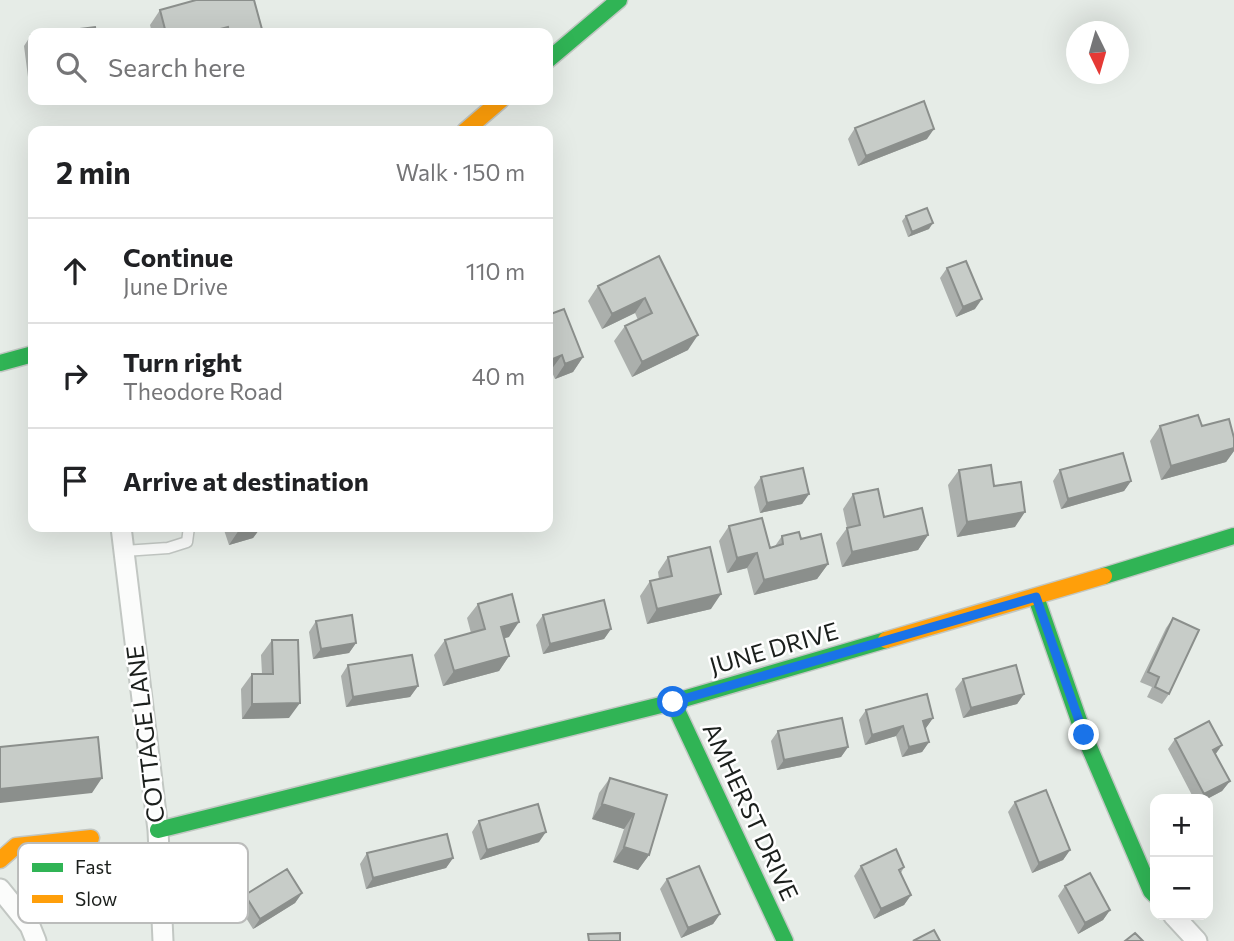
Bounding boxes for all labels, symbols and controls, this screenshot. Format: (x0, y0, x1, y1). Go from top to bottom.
north arrow (1066, 21, 1129, 84)
search box (28, 28, 553, 105)
icon: search (52, 48, 90, 86)
text: Search here (108, 51, 246, 82)
text: 2 min (56, 153, 131, 190)
text: Walk · 150 m (396, 158, 525, 186)
text: Continue (123, 241, 233, 272)
icon: ahead (56, 252, 94, 290)
text: 110 m (466, 257, 525, 285)
text: June Drive (123, 272, 228, 300)
text: Turn right (123, 346, 242, 377)
icon: right (56, 357, 94, 395)
text: 40 m (472, 362, 525, 390)
text: Theodore Road (123, 377, 283, 405)
icon: arrive (56, 462, 94, 500)
text: Arrive at destination (123, 465, 369, 496)
street label: JUNE DRIVE (706, 615, 841, 680)
street label: COTTAGE LANE (119, 644, 170, 825)
route start (657, 686, 688, 717)
street label: AMHERST DRIVE (697, 718, 805, 905)
route end (1068, 719, 1099, 750)
map controls (1150, 794, 1213, 920)
button: + (1150, 794, 1213, 857)
legend (18, 843, 248, 923)
text: Fast (75, 855, 112, 878)
button: − (1150, 857, 1213, 920)
text: Slow (75, 887, 117, 910)

